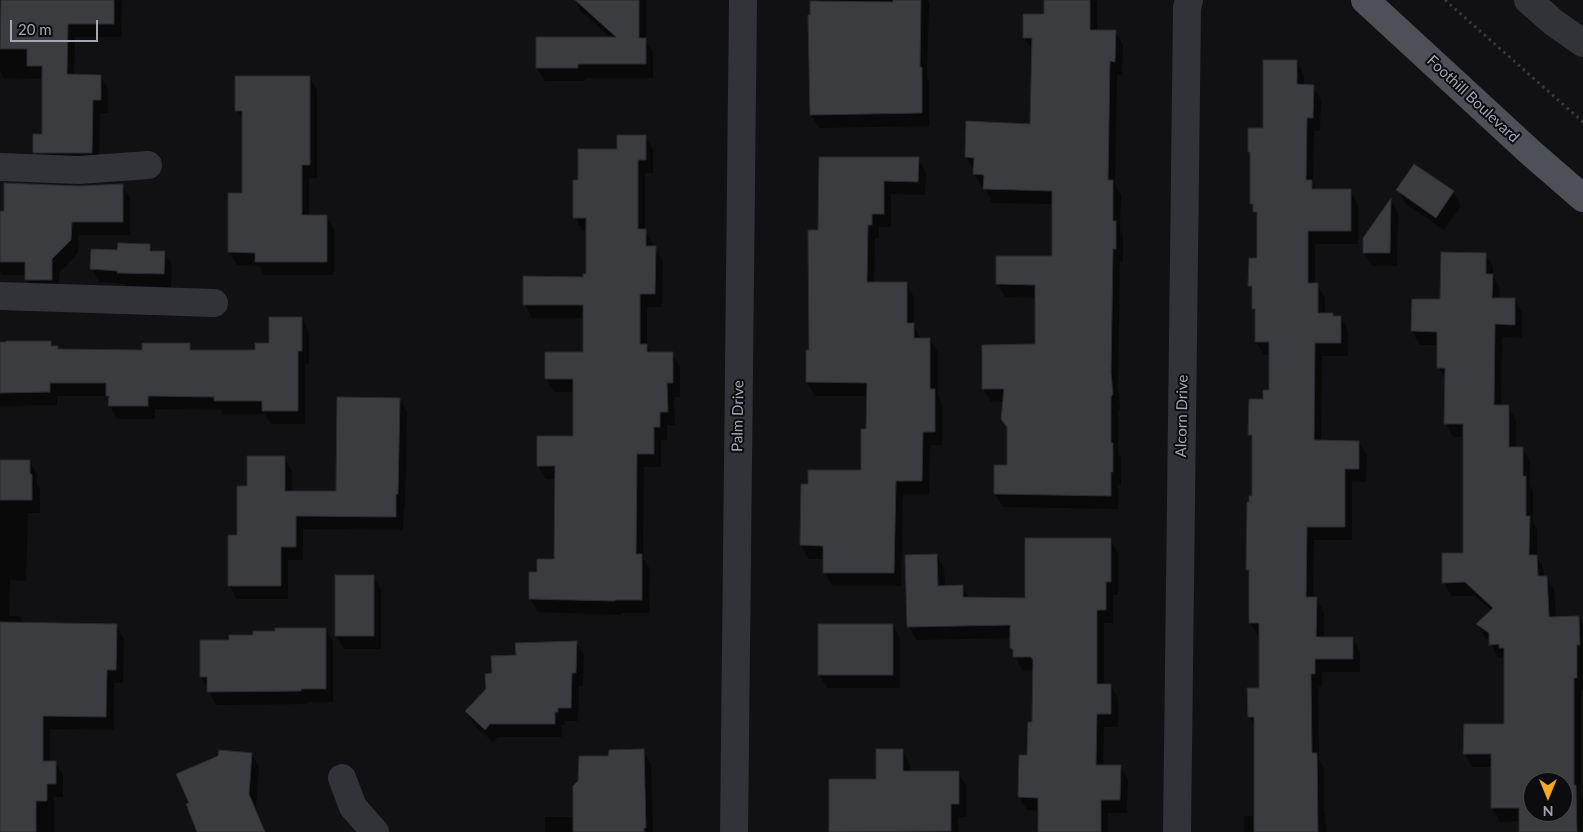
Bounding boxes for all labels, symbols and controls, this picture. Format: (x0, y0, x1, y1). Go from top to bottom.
scale bar (12, 10, 100, 42)
text: 20 m (18, 20, 52, 38)
street label: Foothill Boulevard (1423, 52, 1523, 146)
street label: Alcorn Drive (1172, 375, 1192, 457)
street label: Palm Drive (728, 380, 748, 452)
north arrow (1523, 772, 1573, 822)
text: N (1543, 803, 1553, 820)

